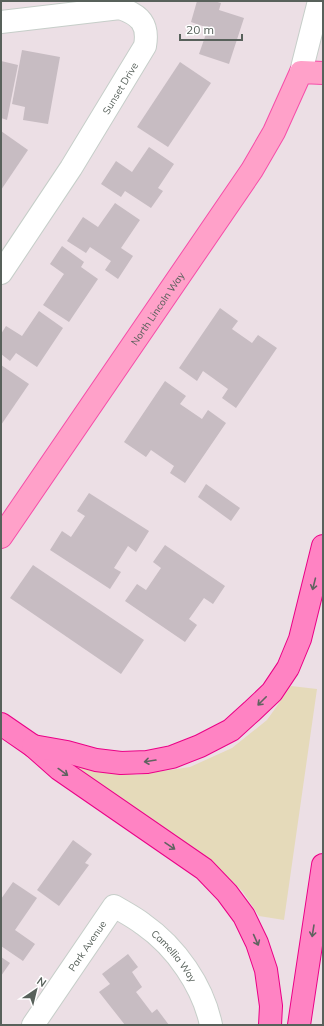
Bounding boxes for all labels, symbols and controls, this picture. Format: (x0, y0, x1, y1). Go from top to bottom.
scale bar (180, 16, 242, 42)
text: 20 m (186, 22, 214, 37)
street label: Sunset Drive (100, 60, 141, 117)
street label: North Lincoln Way (128, 269, 188, 348)
one-way arrow (309, 577, 317, 590)
one-way arrow (257, 696, 267, 706)
one-way arrow (144, 757, 157, 765)
one-way arrow (57, 768, 68, 776)
one-way arrow (164, 842, 175, 850)
street label: Park Avenue (66, 918, 109, 974)
one-way arrow (309, 924, 317, 937)
street label: Camellia Way (149, 927, 200, 985)
one-way arrow (252, 934, 260, 946)
north arrow (16, 970, 56, 1010)
text: N (34, 974, 49, 990)

